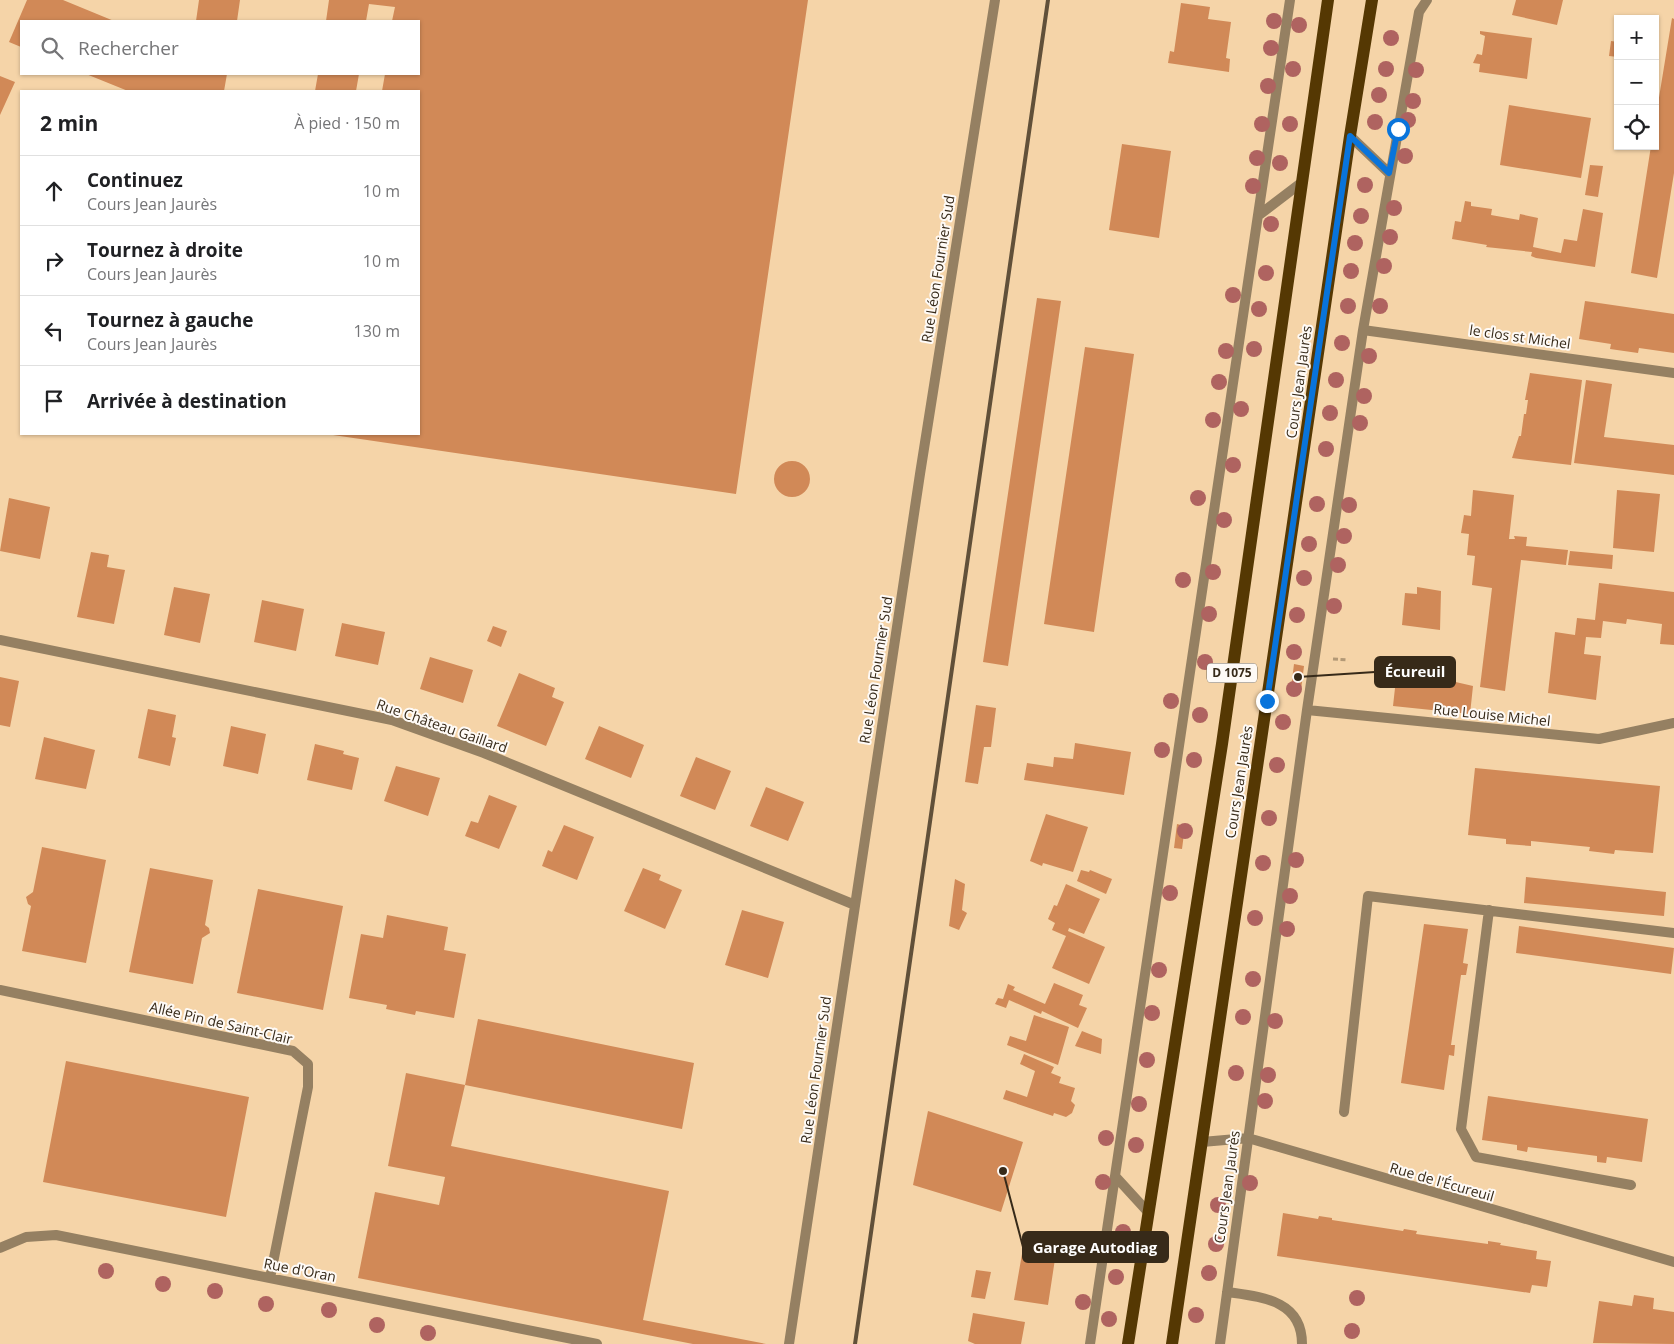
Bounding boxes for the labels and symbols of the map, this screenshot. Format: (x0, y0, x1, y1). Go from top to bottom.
route start (1387, 118, 1410, 141)
street label: Rue Léon Fournier Sud (916, 194, 959, 344)
street label: le clos st Michel (1468, 320, 1572, 353)
street label: Cours Jean Jaurès (1281, 324, 1316, 440)
street label: Rue Léon Fournier Sud (854, 595, 897, 745)
callout: Écureuil (1375, 657, 1455, 687)
text: Écureuil (1385, 661, 1445, 681)
road number: D 1075 (1207, 664, 1257, 682)
route end (1256, 690, 1279, 713)
street label: Rue Château Gaillard (374, 694, 510, 757)
street label: Rue Louise Michel (1433, 699, 1552, 730)
street label: Cours Jean Jaurès (1220, 724, 1257, 840)
street label: Rue Léon Fournier Sud (796, 995, 835, 1145)
street label: Allée Pin de Saint-Clair (148, 997, 295, 1048)
street label: Cours Jean Jaurès (1209, 1129, 1244, 1245)
street label: Rue de l'Écureuil (1388, 1158, 1497, 1205)
callout: Garage Autodiag (1023, 1232, 1168, 1262)
text: Garage Autodiag (1033, 1237, 1158, 1257)
street label: Rue d'Oran (262, 1253, 338, 1286)

